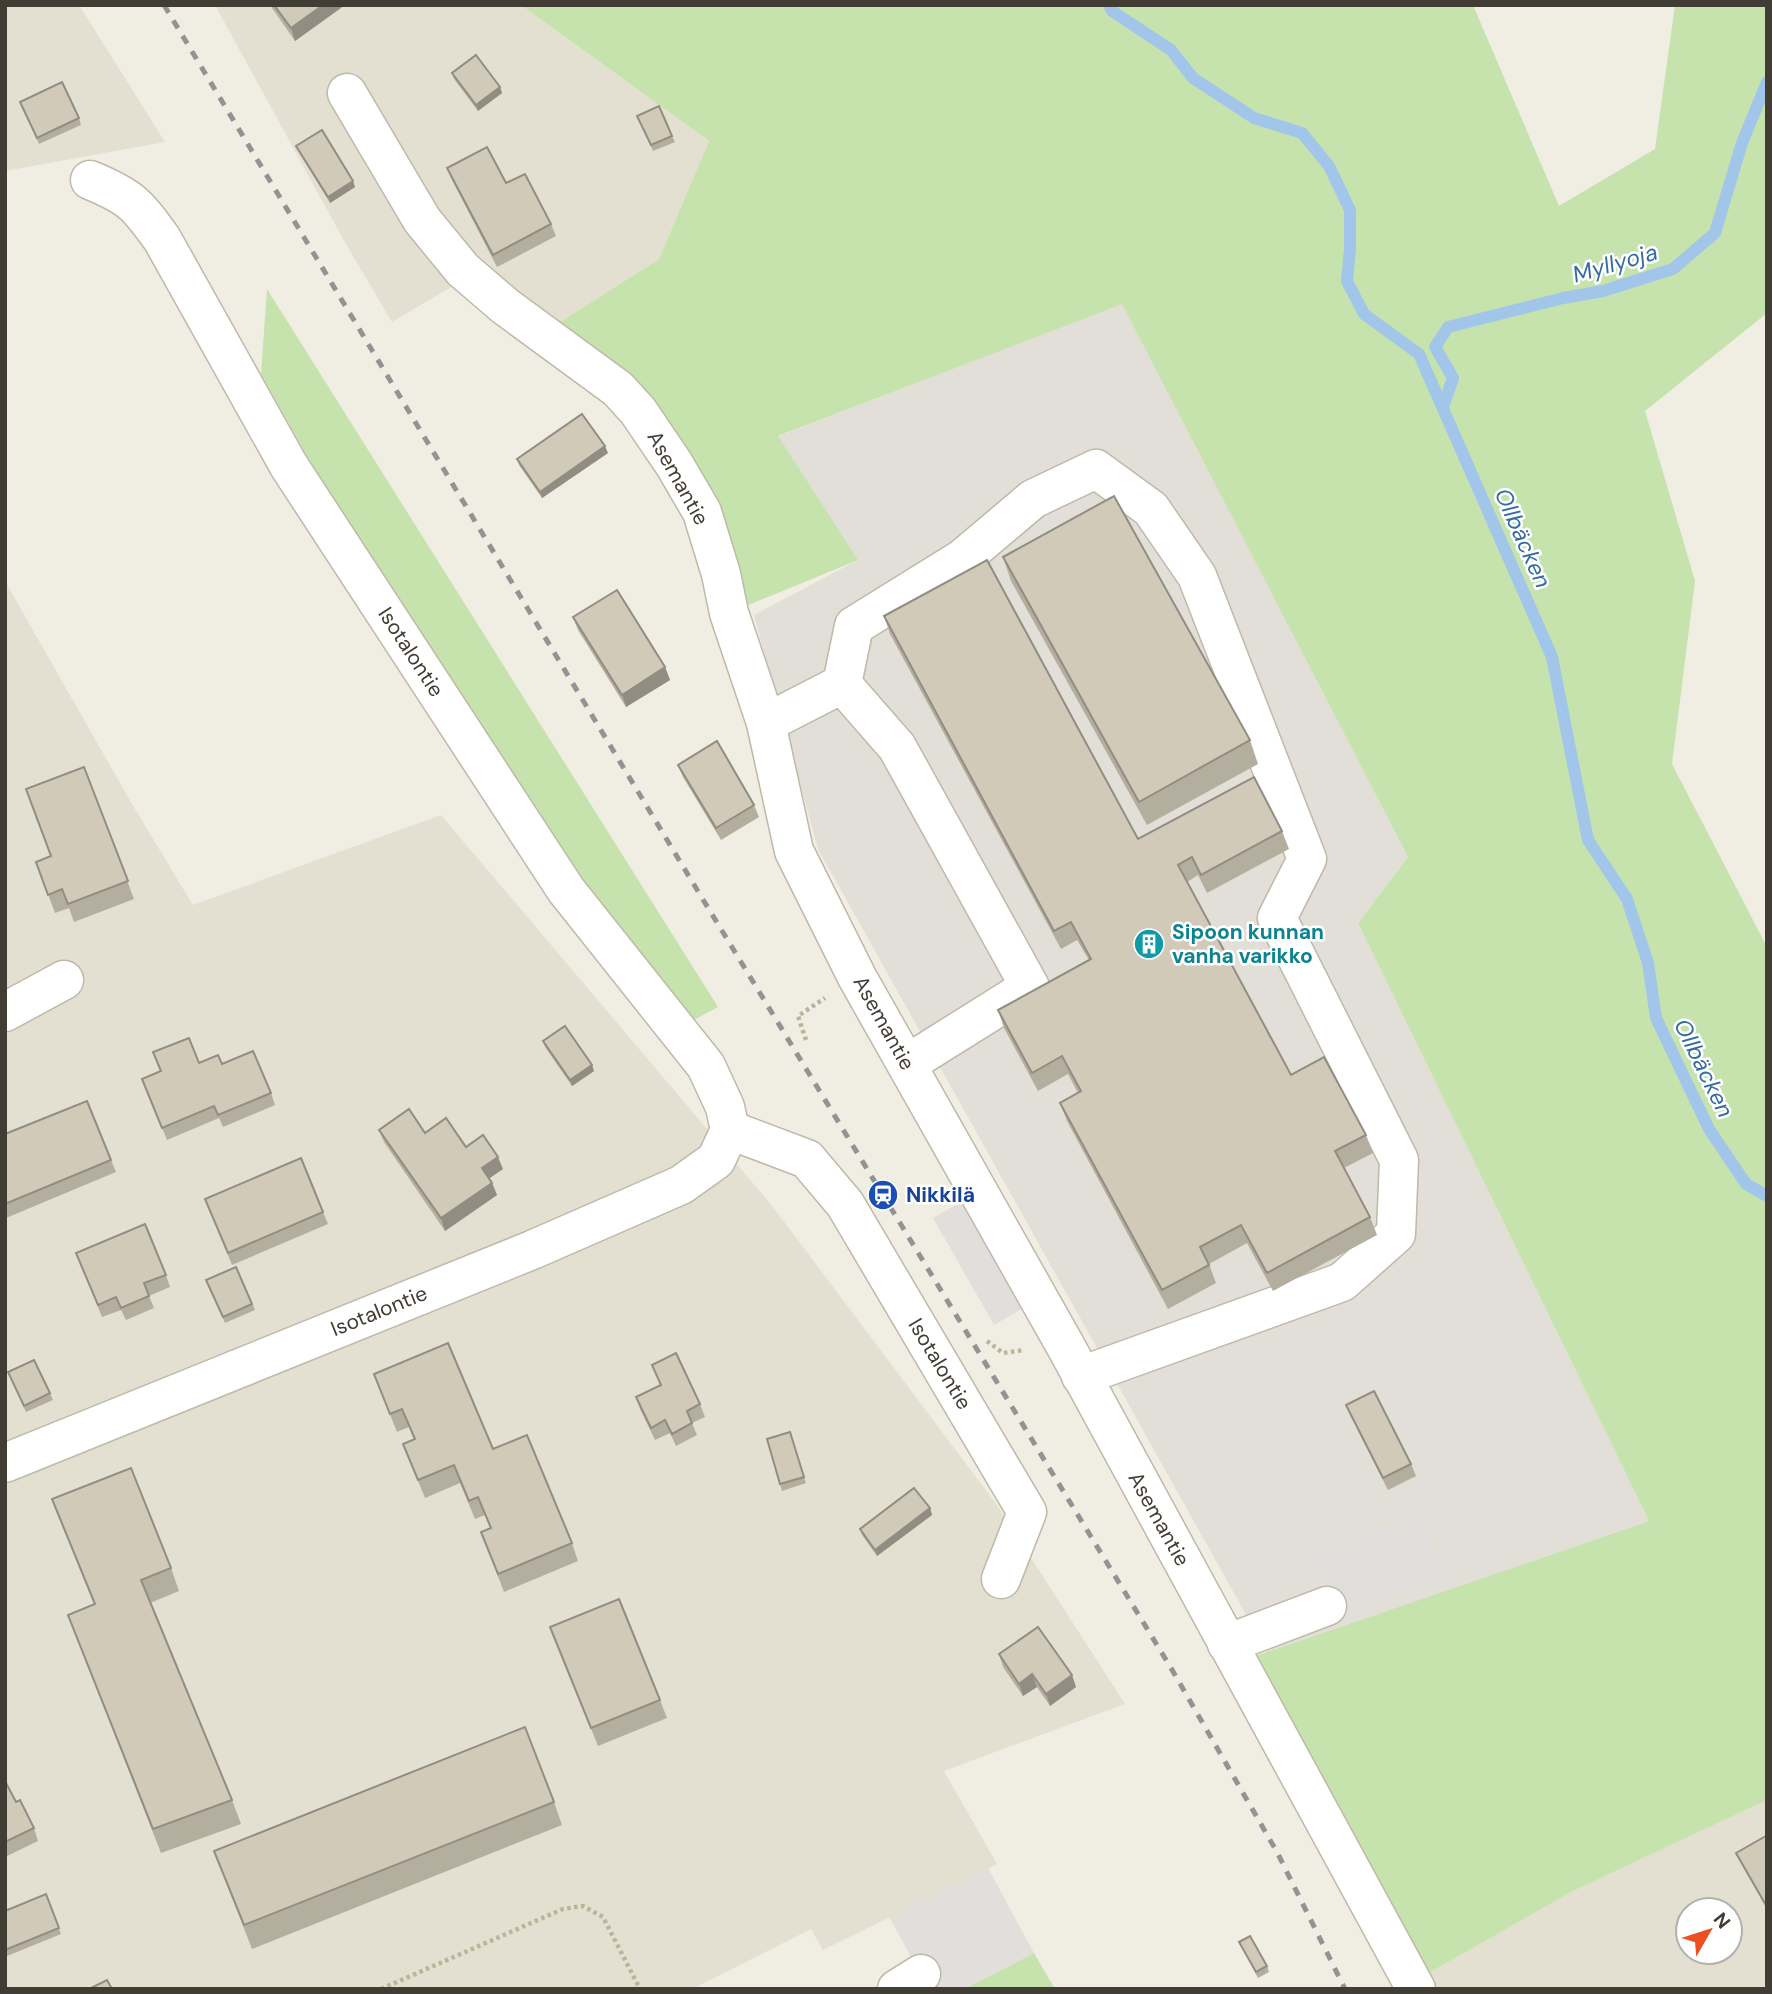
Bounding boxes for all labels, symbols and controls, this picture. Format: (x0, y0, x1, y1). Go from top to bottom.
water label: Myllyoja (1569, 237, 1661, 289)
street label: Asemantie (641, 426, 715, 530)
water label: Ollbäcken (1488, 483, 1558, 593)
street label: Isotalontie (372, 602, 450, 702)
place label: Sipoon kunnan vanha varikko (1172, 918, 1324, 970)
building icon: Sipoon kunnan vanha varikko (1132, 927, 1166, 961)
street label: Asemantie (847, 971, 921, 1075)
water label: Ollbäcken (1667, 1014, 1741, 1122)
station icon: Nikkilä (866, 1178, 900, 1212)
place label: Nikkilä (906, 1181, 975, 1209)
street label: Isotalontie (327, 1279, 431, 1343)
street label: Isotalontie (902, 1313, 978, 1415)
street label: Asemantie (1122, 1467, 1196, 1571)
north arrow (1674, 1896, 1744, 1966)
text: N (1708, 1907, 1736, 1934)

